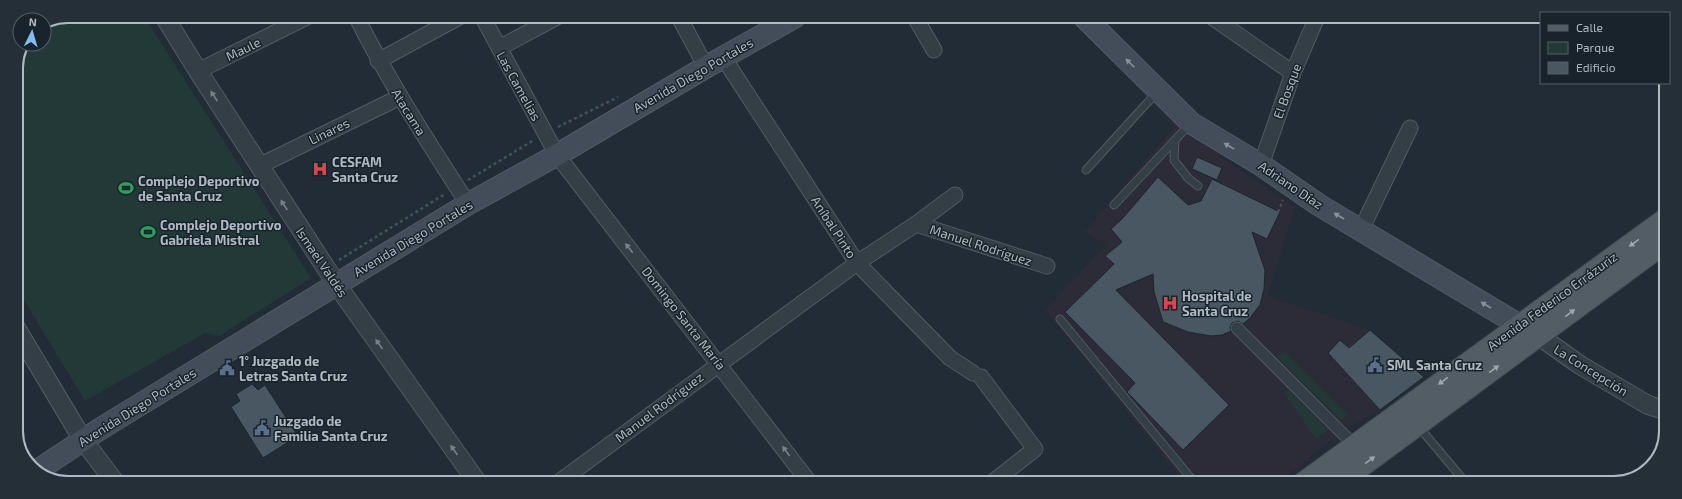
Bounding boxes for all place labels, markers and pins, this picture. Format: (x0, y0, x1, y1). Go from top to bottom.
place label: CESFAM Santa Cruz (332, 154, 398, 185)
hospital icon: CESFAM Santa Cruz (311, 160, 329, 178)
place label: Complejo Deportivo de Santa Cruz (138, 173, 260, 204)
sports icon: Complejo Deportivo de Santa Cruz (117, 179, 135, 197)
place label: Complejo Deportivo Gabriela Mistral (160, 217, 282, 248)
sports icon: Complejo Deportivo Gabriela Mistral (139, 223, 157, 241)
place label: Hospital de Santa Cruz (1182, 288, 1252, 319)
hospital icon: Hospital de Santa Cruz (1161, 294, 1179, 312)
place label: 1° Juzgado de Letras Santa Cruz (239, 353, 348, 384)
public building icon: SML Santa Cruz (1366, 356, 1384, 374)
place label: SML Santa Cruz (1387, 357, 1482, 373)
public building icon: 1° Juzgado de Letras Santa Cruz (218, 359, 236, 377)
place label: Juzgado de Familia Santa Cruz (274, 413, 388, 444)
public building icon: Juzgado de Familia Santa Cruz (253, 419, 271, 437)

